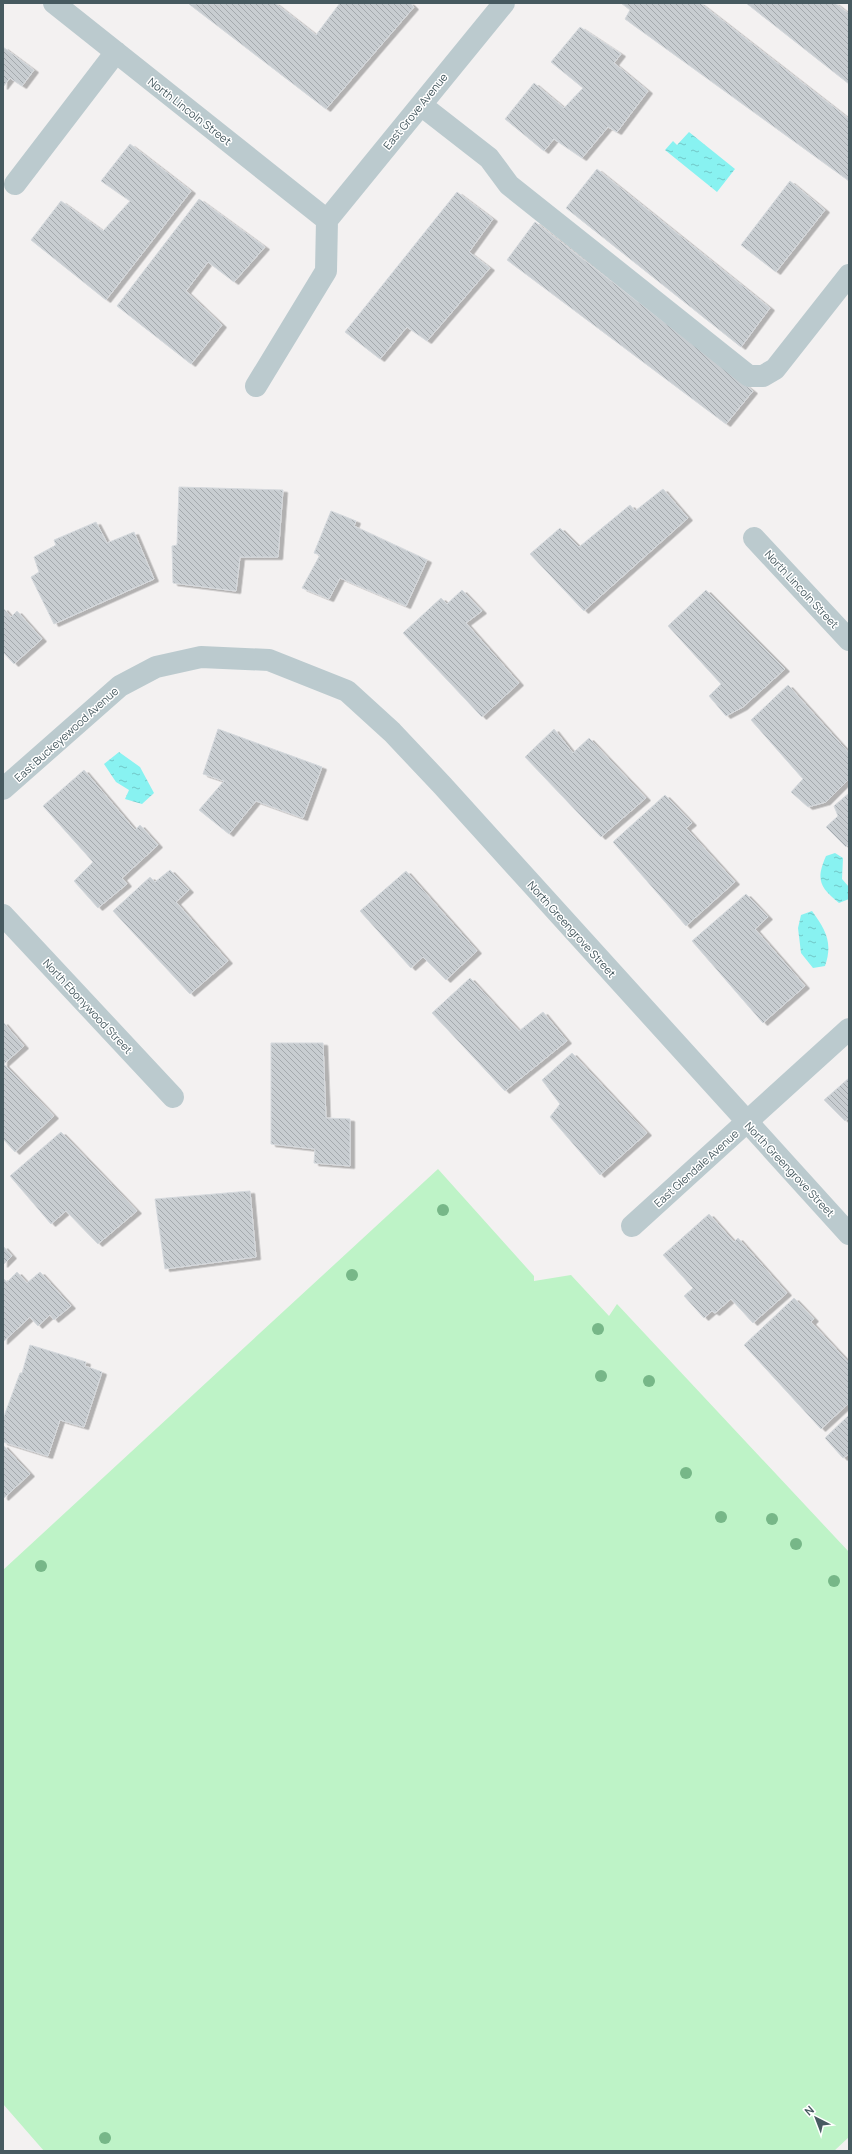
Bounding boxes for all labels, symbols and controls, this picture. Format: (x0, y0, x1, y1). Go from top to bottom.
street label: East Grove Avenue (379, 69, 451, 152)
street label: North Lincoln Street (145, 74, 235, 148)
street label: North Lincoln Street (762, 547, 842, 631)
street label: East Buckeyewood Avenue (11, 683, 122, 785)
street label: North Greengrove Street (525, 878, 619, 980)
street label: North Ebonywood Street (40, 955, 136, 1057)
street label: North Greengrove Street (742, 1118, 838, 1220)
street label: East Glendale Avenue (650, 1125, 742, 1210)
north arrow (796, 2098, 836, 2138)
text: N (801, 2102, 817, 2118)

